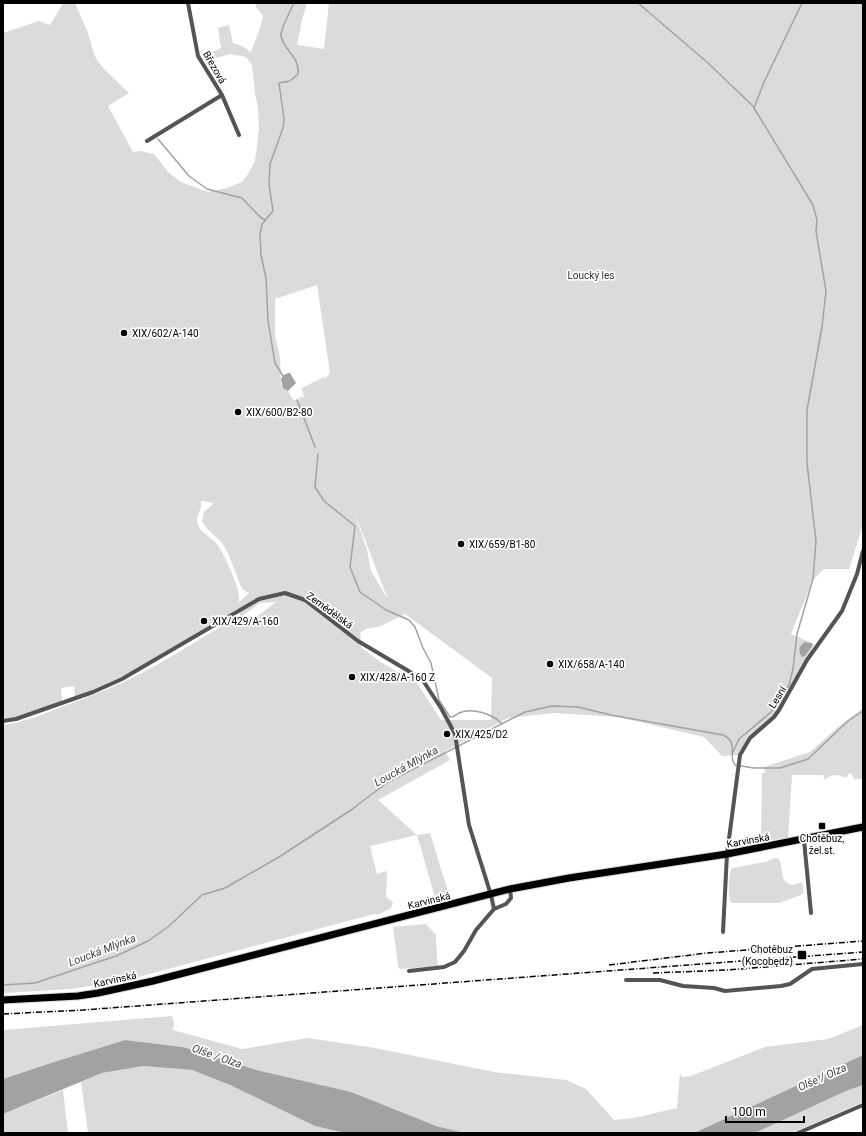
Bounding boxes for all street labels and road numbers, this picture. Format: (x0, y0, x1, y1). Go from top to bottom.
street label: Březová (201, 49, 228, 85)
street label: Zemědělská (305, 590, 355, 631)
street label: Lesní (767, 684, 789, 710)
street label: Karvinská (726, 831, 771, 850)
street label: Karvinská (407, 890, 452, 911)
street label: Karvinská (93, 970, 138, 989)

